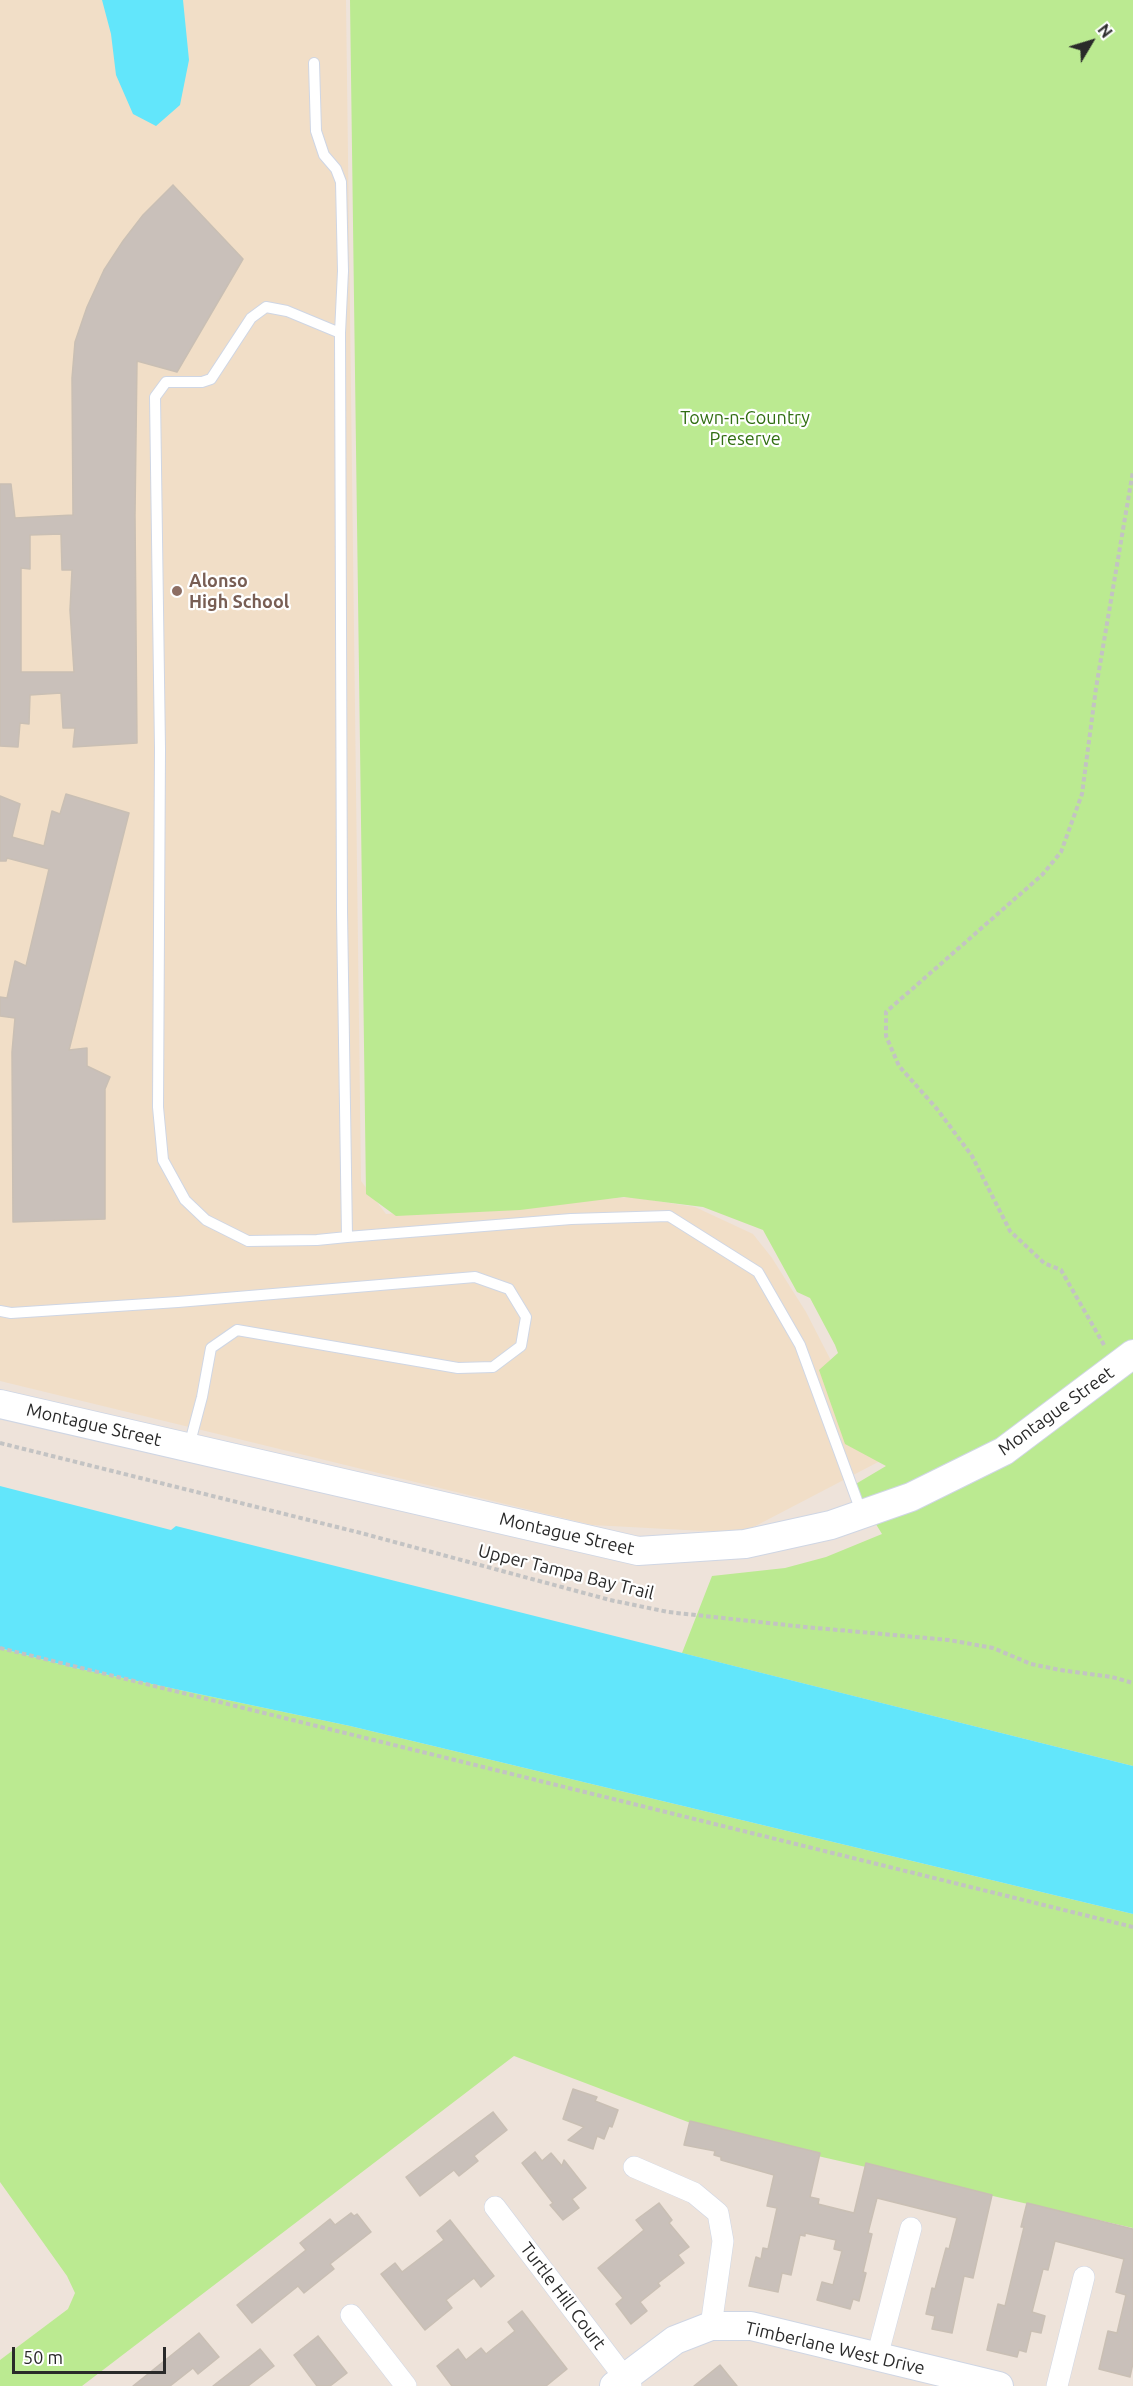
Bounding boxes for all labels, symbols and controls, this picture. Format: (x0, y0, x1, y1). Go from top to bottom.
north arrow (1061, 12, 1121, 72)
text: N (1094, 21, 1116, 41)
park label: Town-n-Country Preserve (680, 407, 810, 450)
place label: Alonso High School (189, 570, 289, 612)
marker: Alonso High School (170, 584, 184, 598)
street label: Montague Street (994, 1362, 1118, 1460)
street label: Montague Street (24, 1399, 164, 1451)
street label: Montague Street (497, 1508, 637, 1560)
street label: Upper Tampa Bay Trail (476, 1540, 656, 1604)
street label: Turtle Hill Court (516, 2238, 610, 2354)
street label: Timberlane West Drive (743, 2317, 927, 2379)
scale bar (15, 2335, 170, 2373)
text: 50 m (23, 2347, 63, 2367)

